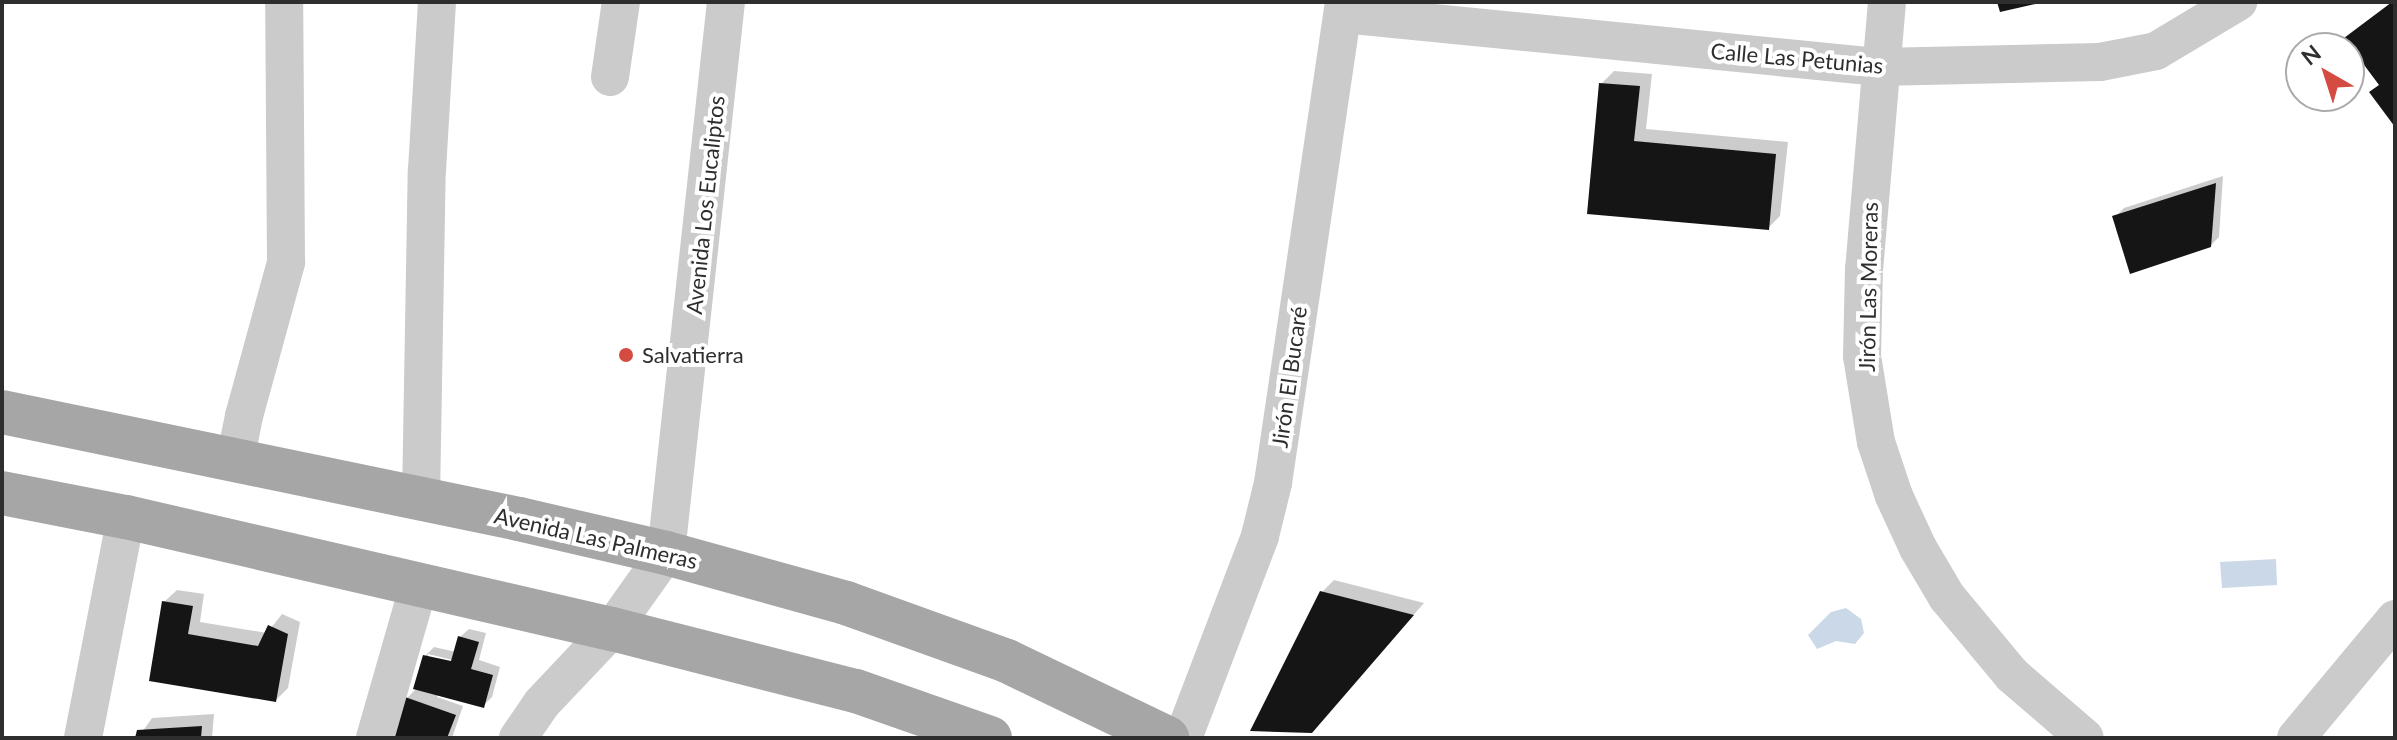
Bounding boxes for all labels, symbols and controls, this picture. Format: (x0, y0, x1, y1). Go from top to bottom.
north arrow (2285, 32, 2365, 112)
street label: Calle Las Petunias (1710, 37, 1884, 79)
text: N (2296, 39, 2326, 70)
street label: Avenida Los Eucaliptos (680, 94, 730, 316)
street label: Jirón Las Moreras (1853, 202, 1883, 372)
street label: Jirón El Bucaré (1266, 305, 1312, 449)
place label: Salvatierra (642, 342, 744, 368)
marker: Salvatierra (617, 346, 635, 364)
street label: Avenida Las Palmeras (492, 502, 700, 574)

